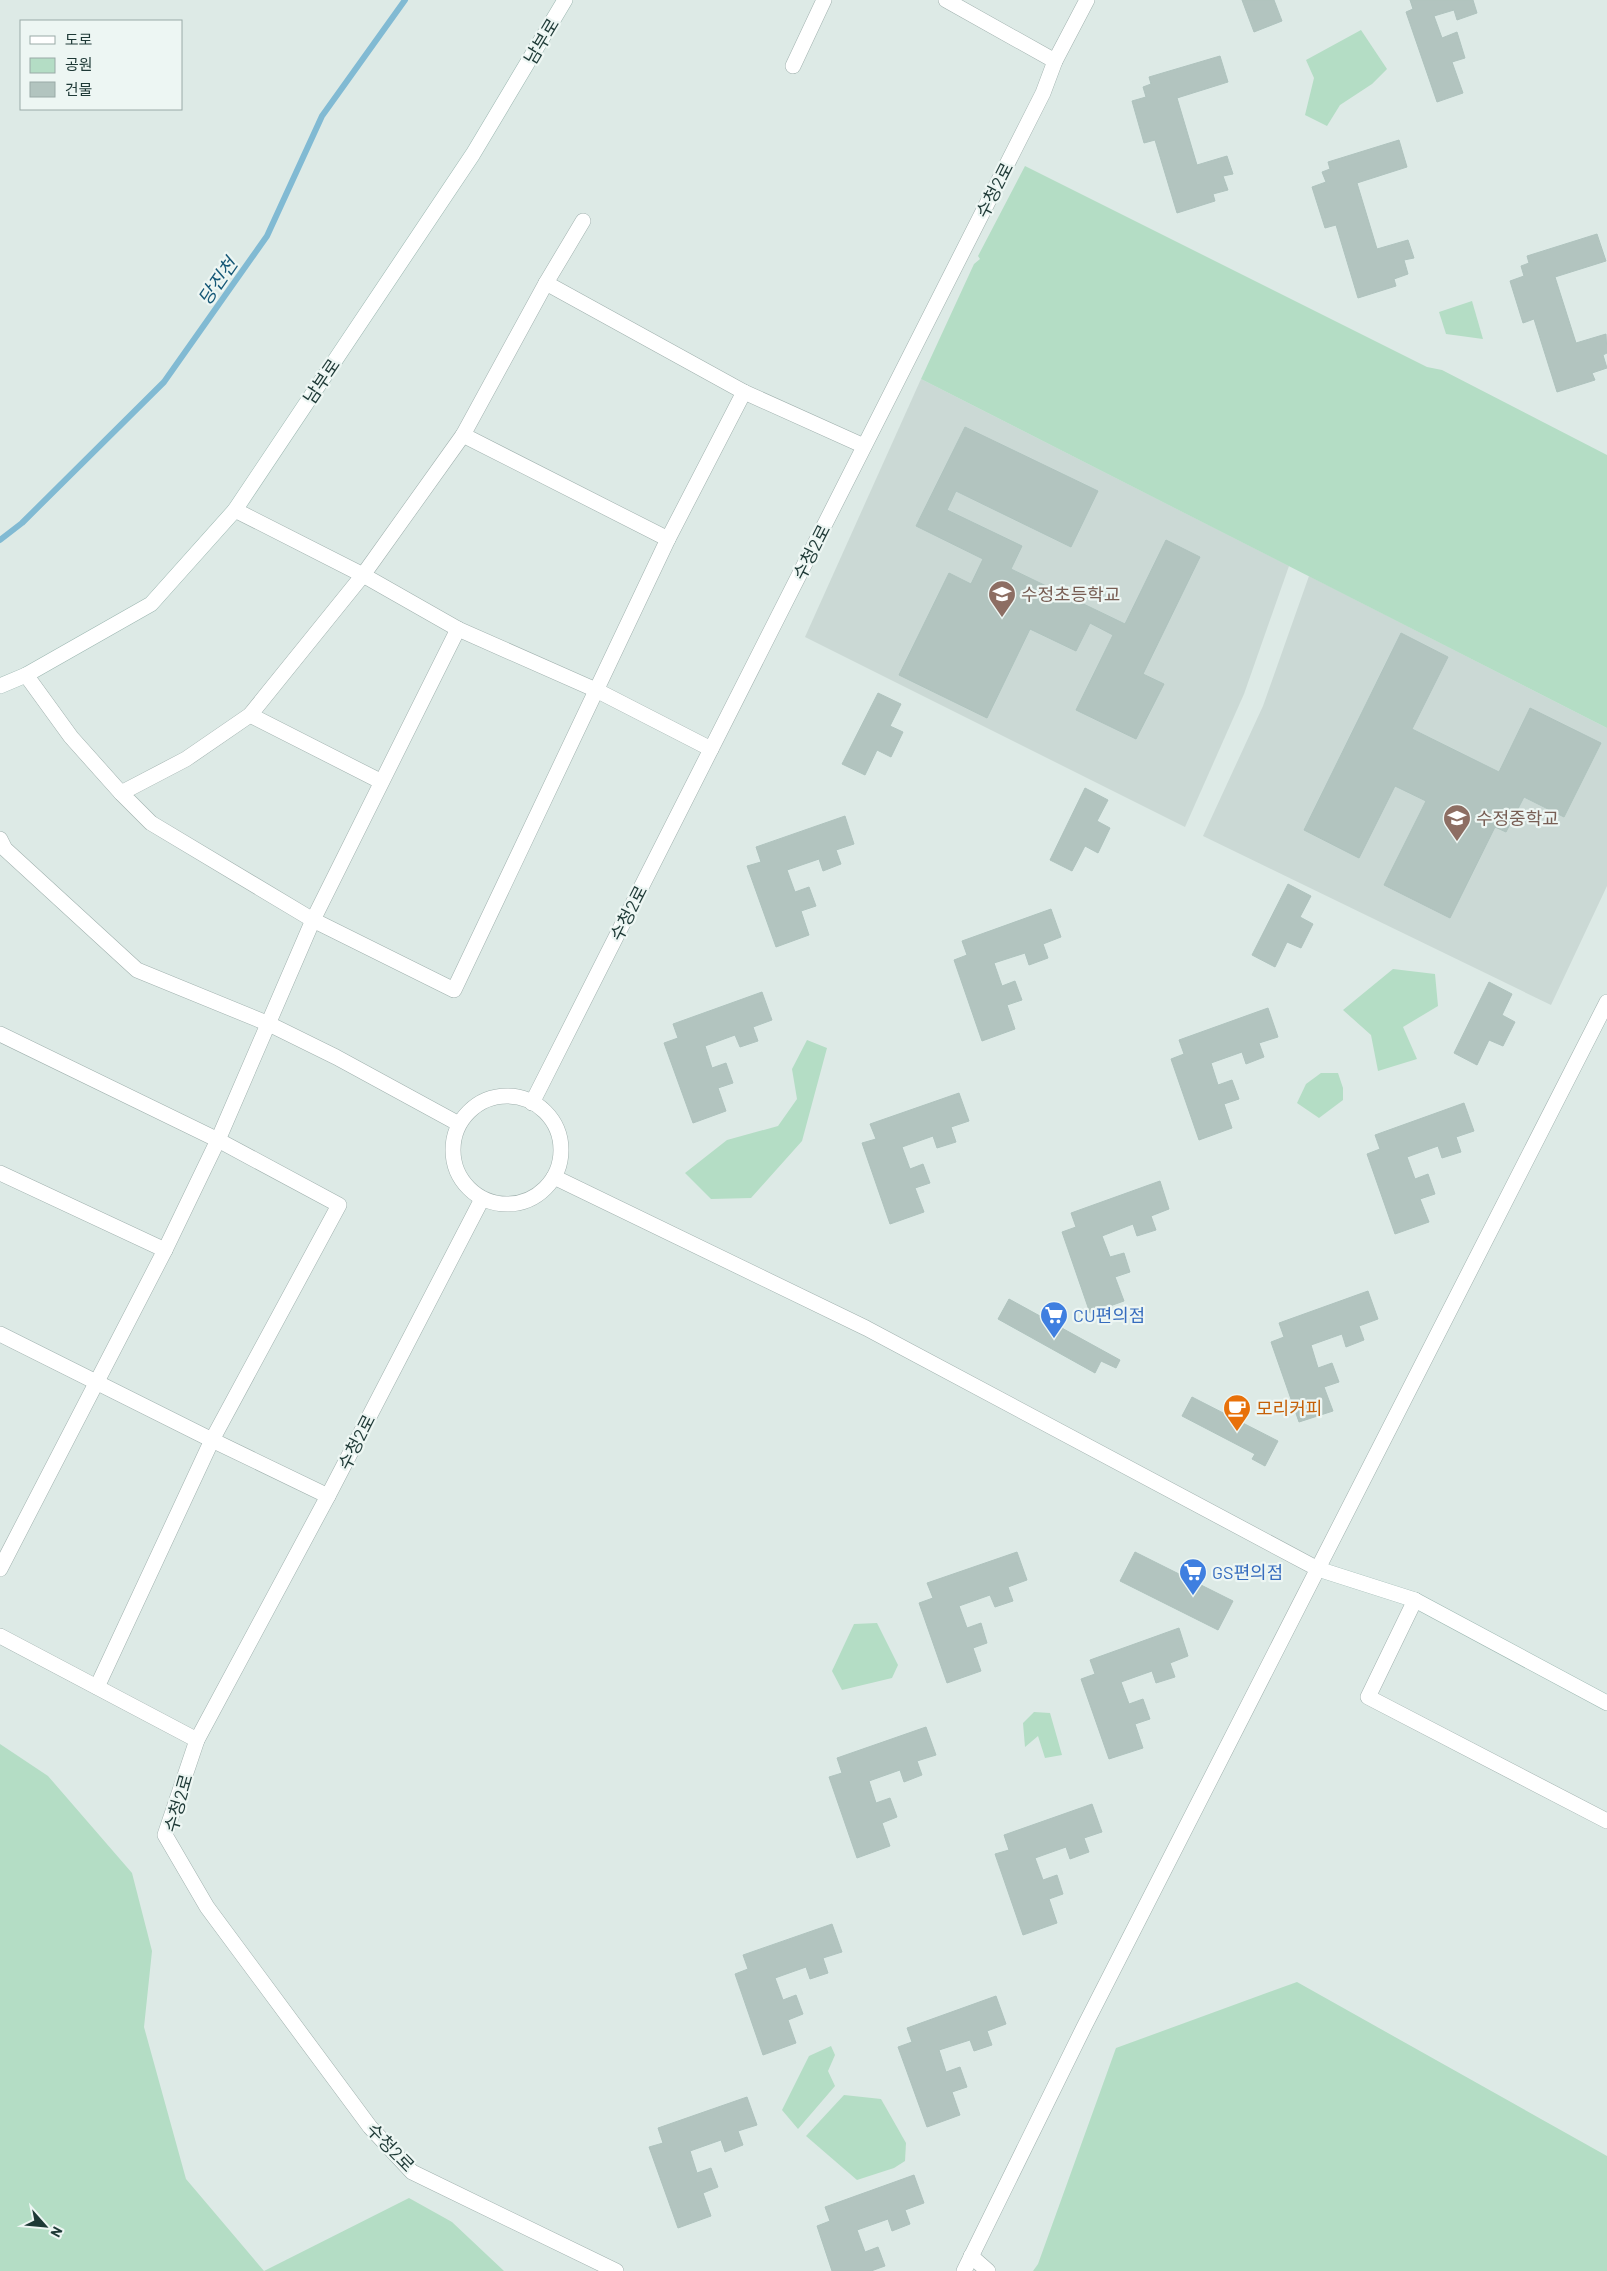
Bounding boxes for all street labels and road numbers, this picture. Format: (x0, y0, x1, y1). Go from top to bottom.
street label: 남부로 (519, 14, 563, 68)
street label: 수청2로 (971, 159, 1017, 221)
street label: 남부로 (298, 354, 344, 408)
street label: 수청2로 (788, 521, 834, 583)
street label: 수청2로 (605, 882, 651, 944)
street label: 수청2로 (333, 1411, 379, 1473)
street label: 수청2로 (159, 1771, 197, 1835)
street label: 수청2로 (362, 2118, 420, 2176)

